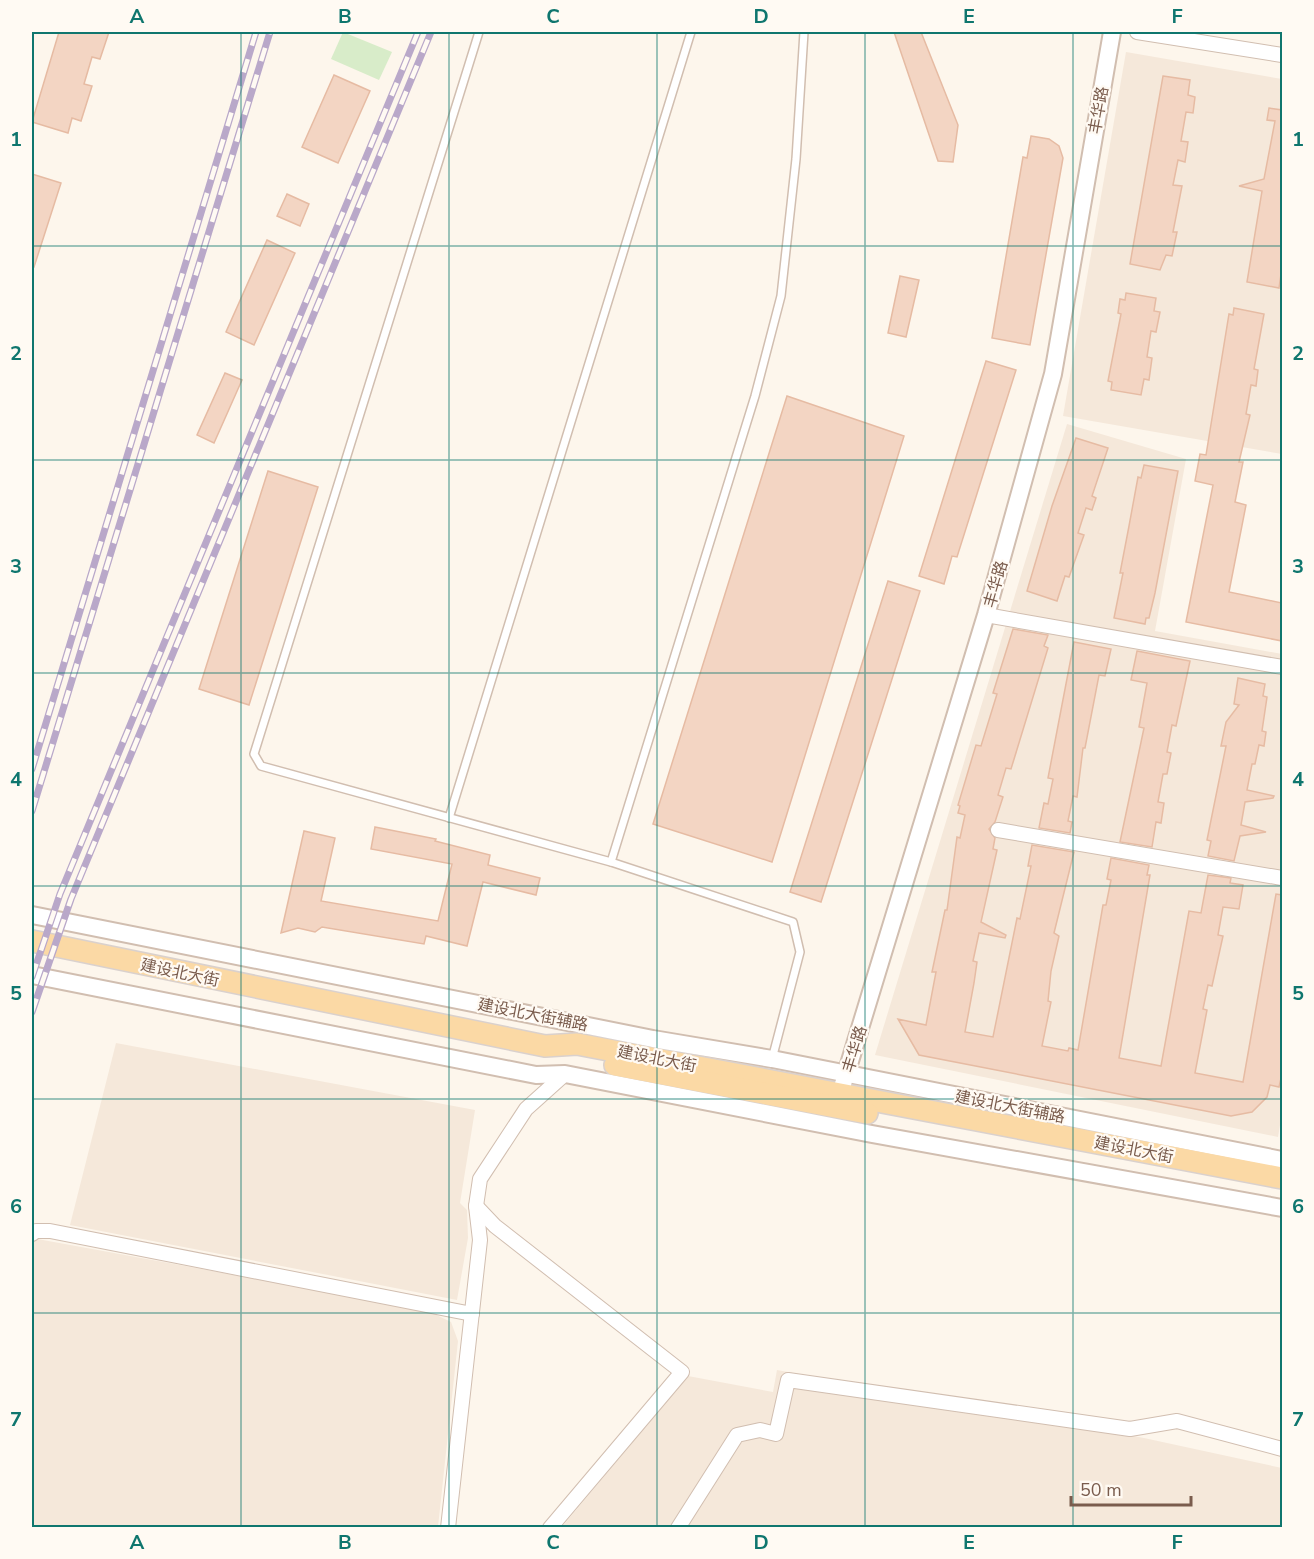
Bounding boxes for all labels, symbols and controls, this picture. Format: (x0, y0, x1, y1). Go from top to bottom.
text: A (130, 3, 145, 30)
text: B (338, 3, 352, 30)
text: C (546, 3, 560, 30)
text: D (753, 3, 769, 30)
text: E (963, 3, 975, 30)
text: F (1171, 3, 1183, 30)
street label: 丰华路 (1084, 85, 1114, 136)
text: 1 (10, 126, 22, 153)
text: 1 (1292, 126, 1304, 153)
text: 2 (10, 340, 22, 367)
text: 2 (1292, 340, 1304, 367)
text: 3 (10, 553, 22, 580)
text: 3 (1292, 553, 1304, 580)
street label: 丰华路 (979, 558, 1013, 610)
text: 4 (10, 766, 22, 793)
text: 4 (1292, 766, 1304, 793)
street label: 建设北大街 (138, 954, 221, 992)
text: 5 (10, 980, 22, 1007)
text: 5 (1292, 980, 1304, 1007)
street label: 建设北大街辅路 (476, 993, 590, 1036)
street label: 丰华路 (837, 1023, 872, 1075)
street label: 建设北大街 (615, 1041, 698, 1077)
street label: 建设北大街辅路 (953, 1085, 1067, 1128)
street label: 建设北大街 (1092, 1132, 1175, 1168)
text: 6 (10, 1193, 22, 1220)
text: 6 (1292, 1193, 1304, 1220)
text: 7 (10, 1406, 22, 1433)
text: 7 (1292, 1406, 1304, 1433)
scale bar (1071, 1469, 1191, 1507)
text: 50 m (1080, 1478, 1122, 1502)
text: A (130, 1529, 145, 1556)
text: B (338, 1529, 352, 1556)
text: C (546, 1529, 560, 1556)
text: D (753, 1529, 769, 1556)
text: E (963, 1529, 975, 1556)
text: F (1171, 1529, 1183, 1556)

